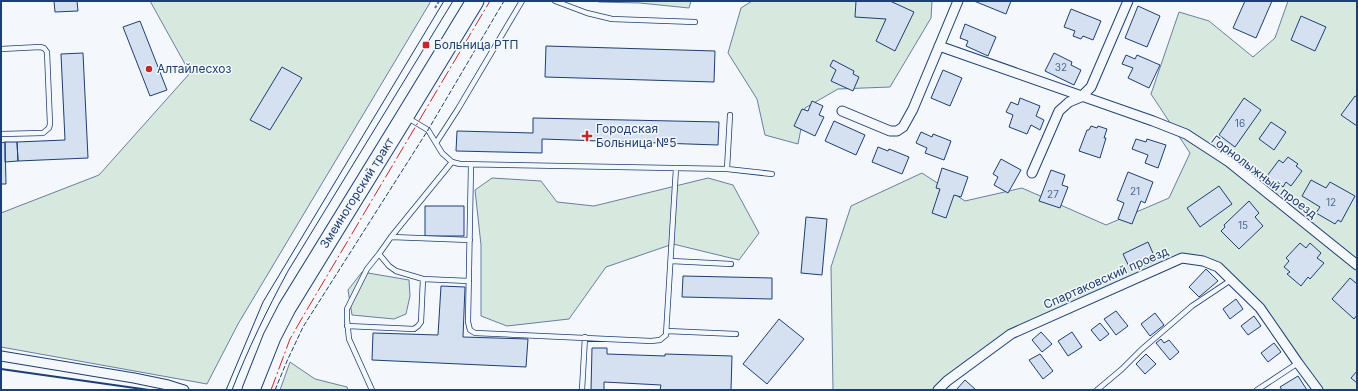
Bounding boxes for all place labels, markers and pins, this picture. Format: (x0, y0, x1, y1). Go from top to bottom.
place label: Больница РТП (434, 37, 518, 52)
marker: Больница РТП (421, 40, 431, 50)
place label: Алтайлесхоз (157, 61, 232, 76)
marker: Алтайлесхоз (144, 64, 154, 74)
place label: Городская Больница №5 (596, 121, 676, 150)
marker: Городская Больница №5 (581, 130, 593, 142)

